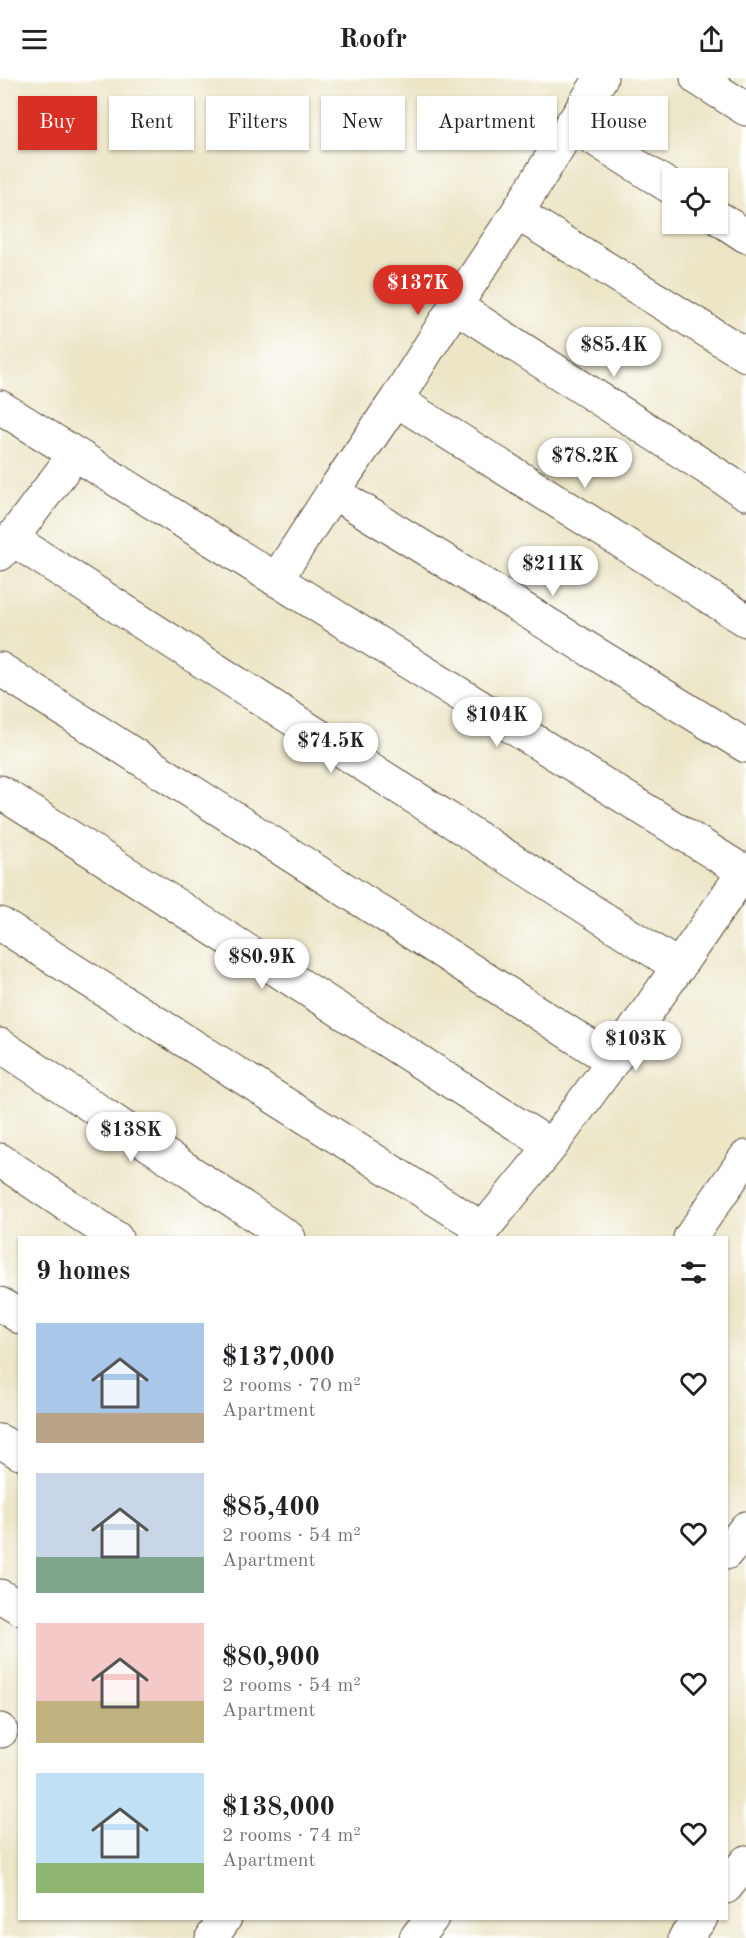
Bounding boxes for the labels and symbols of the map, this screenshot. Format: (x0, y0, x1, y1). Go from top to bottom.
pin: $137K (376, 265, 460, 316)
pin: $85.4K (565, 327, 663, 378)
pin: $78.2K (536, 438, 634, 489)
pin: $211K (511, 546, 595, 597)
pin: $104K (455, 697, 539, 748)
pin: $74.5K (282, 723, 380, 774)
pin: $80.9K (213, 939, 311, 990)
pin: $103K (594, 1021, 678, 1072)
pin: $138K (89, 1112, 173, 1163)

